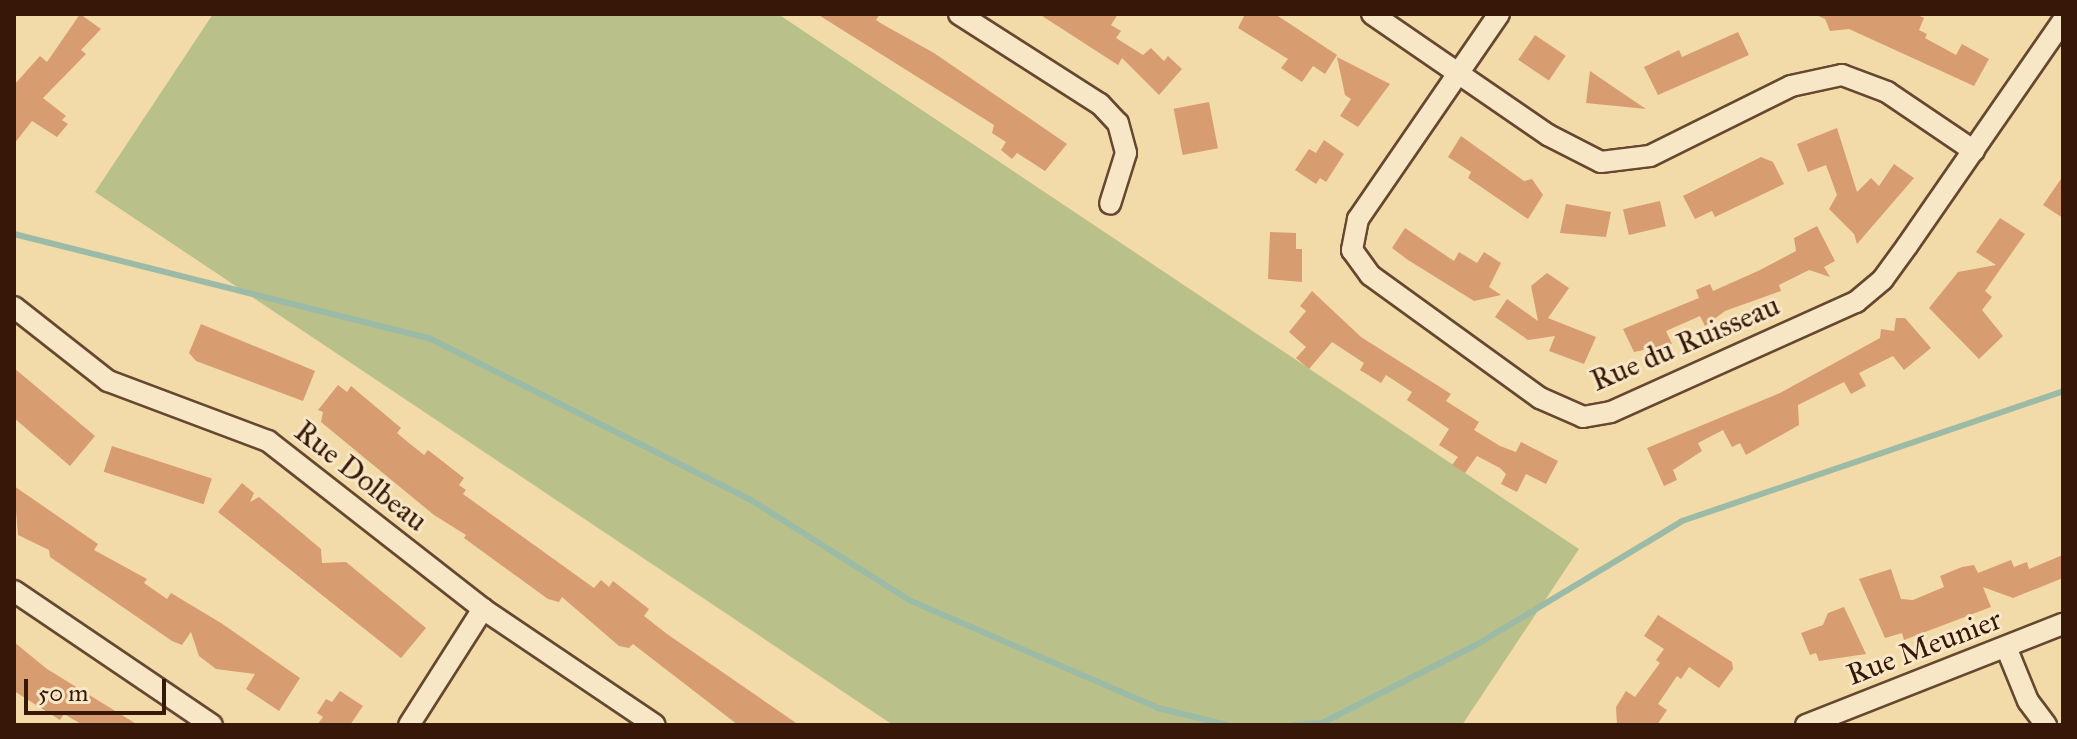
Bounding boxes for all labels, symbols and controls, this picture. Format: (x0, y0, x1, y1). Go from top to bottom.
street label: Rue du Ruisseau (1585, 287, 1785, 399)
street label: Rue Dolbeau (287, 413, 435, 539)
street label: Rue Meunier (1841, 601, 2007, 693)
scale bar (28, 663, 170, 713)
text: 50 m (38, 678, 88, 708)

